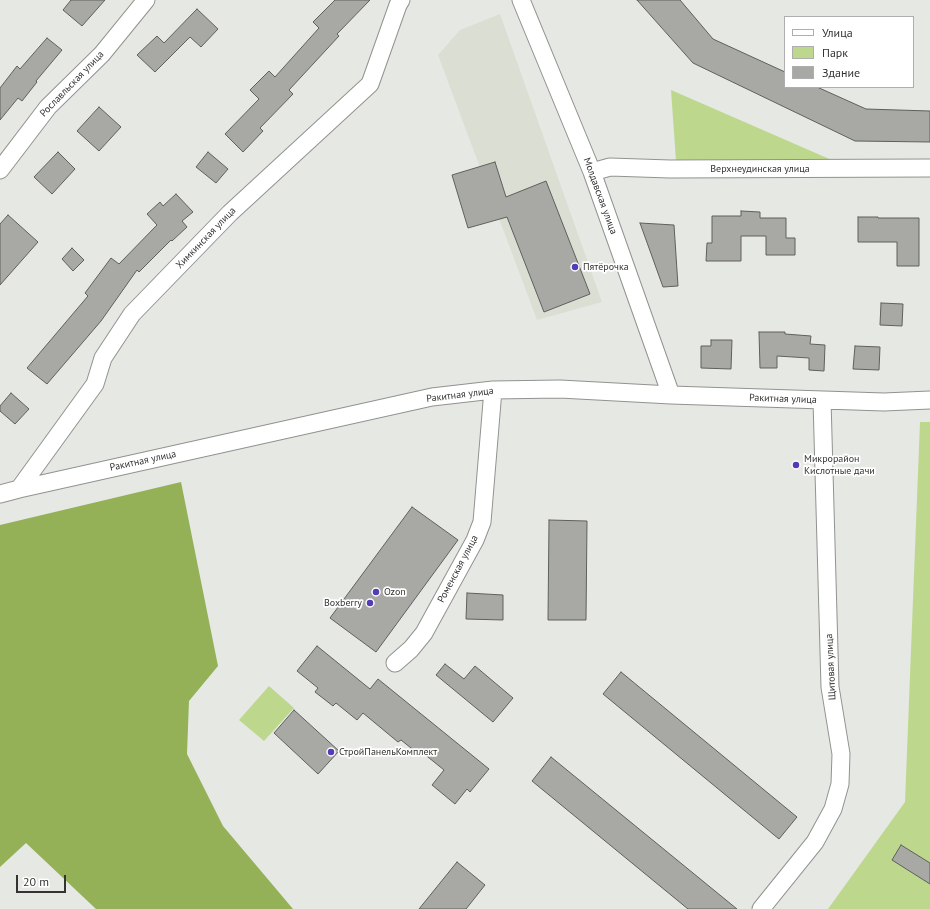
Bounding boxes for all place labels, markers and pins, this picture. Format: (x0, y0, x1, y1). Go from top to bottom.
place label: Пятёрочка (583, 261, 629, 273)
marker: Пятёрочка (570, 262, 580, 272)
place label: Микрорайон Кислотные дачи (804, 453, 875, 476)
marker: Микрорайон Кислотные дачи (791, 460, 801, 470)
place label: Ozon (384, 586, 406, 598)
marker: Ozon (371, 587, 381, 597)
place label: Boxberry (324, 597, 362, 609)
marker: Boxberry (365, 598, 375, 608)
place label: СтройПанельКомплект (339, 746, 437, 758)
marker: СтройПанельКомплект (326, 747, 336, 757)

